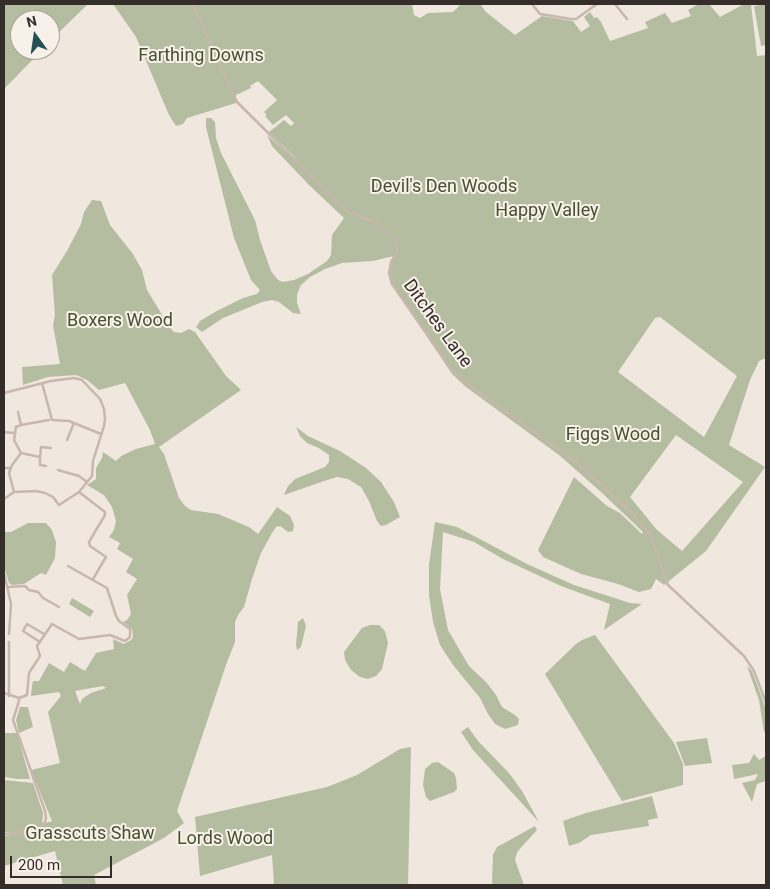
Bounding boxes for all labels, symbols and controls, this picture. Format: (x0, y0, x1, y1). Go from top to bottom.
north arrow (10, 10, 60, 60)
text: N (25, 12, 38, 30)
park label: Farthing Downs (138, 45, 264, 67)
park label: Devil's Den Woods (371, 176, 517, 198)
park label: Happy Valley (495, 200, 599, 222)
street label: Ditches Lane (398, 276, 476, 372)
park label: Boxers Wood (67, 310, 173, 332)
park label: Figgs Wood (566, 424, 660, 446)
park label: Grasscuts Shaw (25, 823, 155, 845)
park label: Lords Wood (177, 828, 273, 850)
scale bar (12, 846, 115, 878)
text: 200 m (18, 856, 60, 874)

